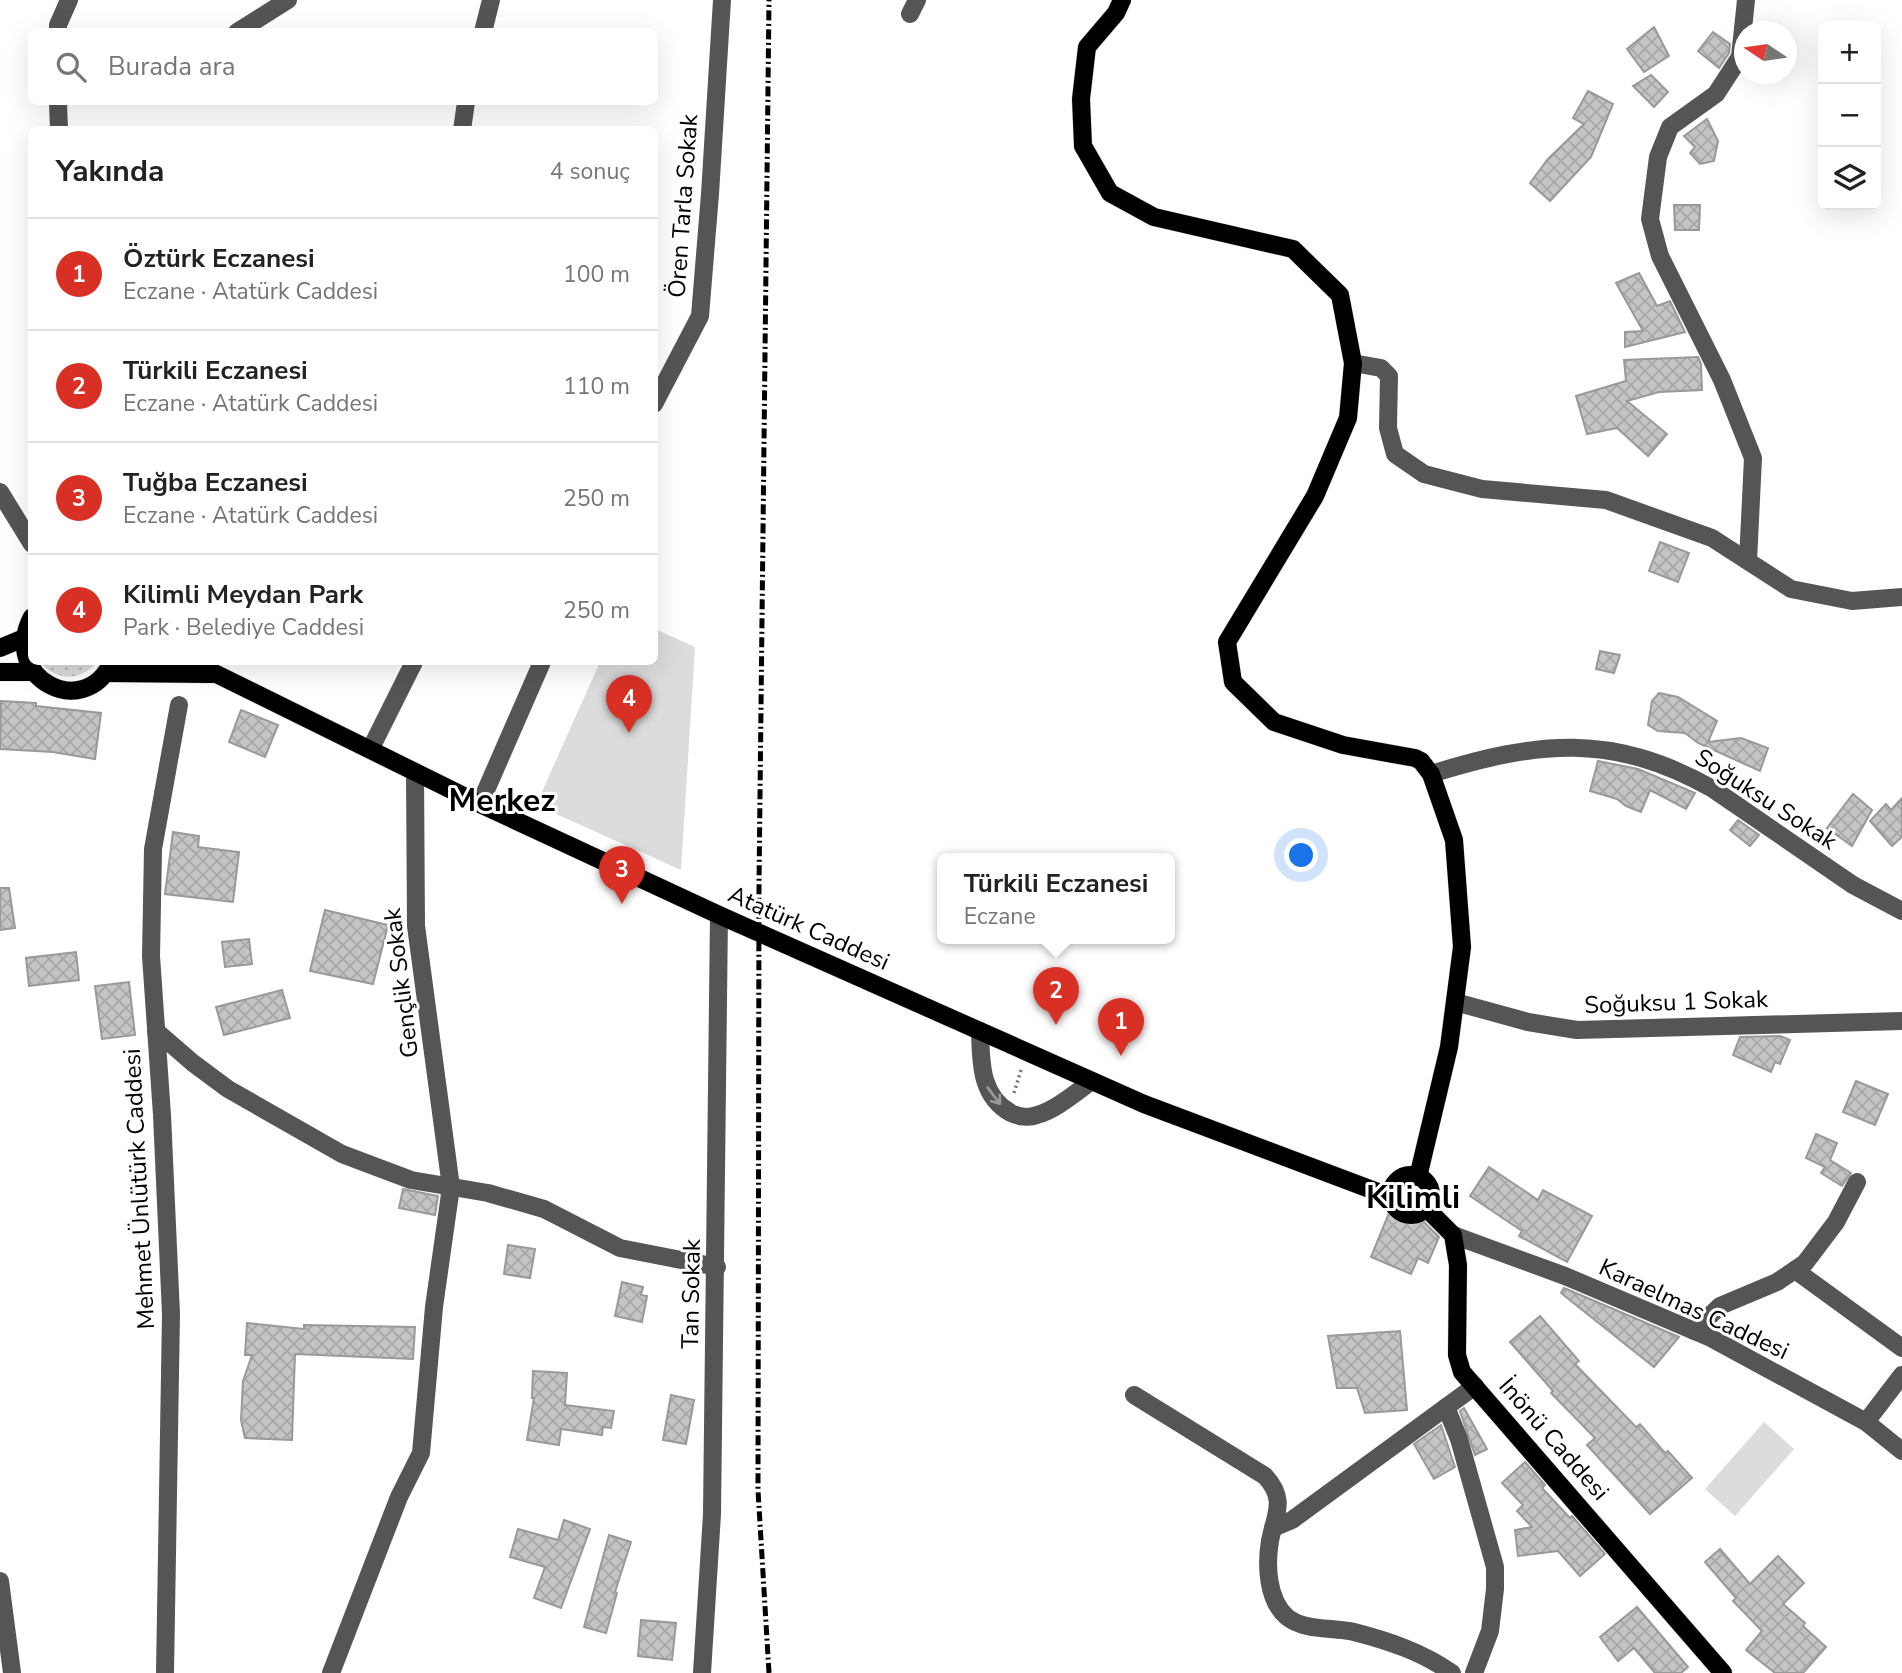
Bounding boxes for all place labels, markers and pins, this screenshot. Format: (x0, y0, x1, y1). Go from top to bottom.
pin: 4 (606, 675, 652, 733)
pin: 3 (599, 846, 645, 904)
pin: 2 (1033, 967, 1079, 1025)
pin: 1 (1098, 998, 1144, 1056)

